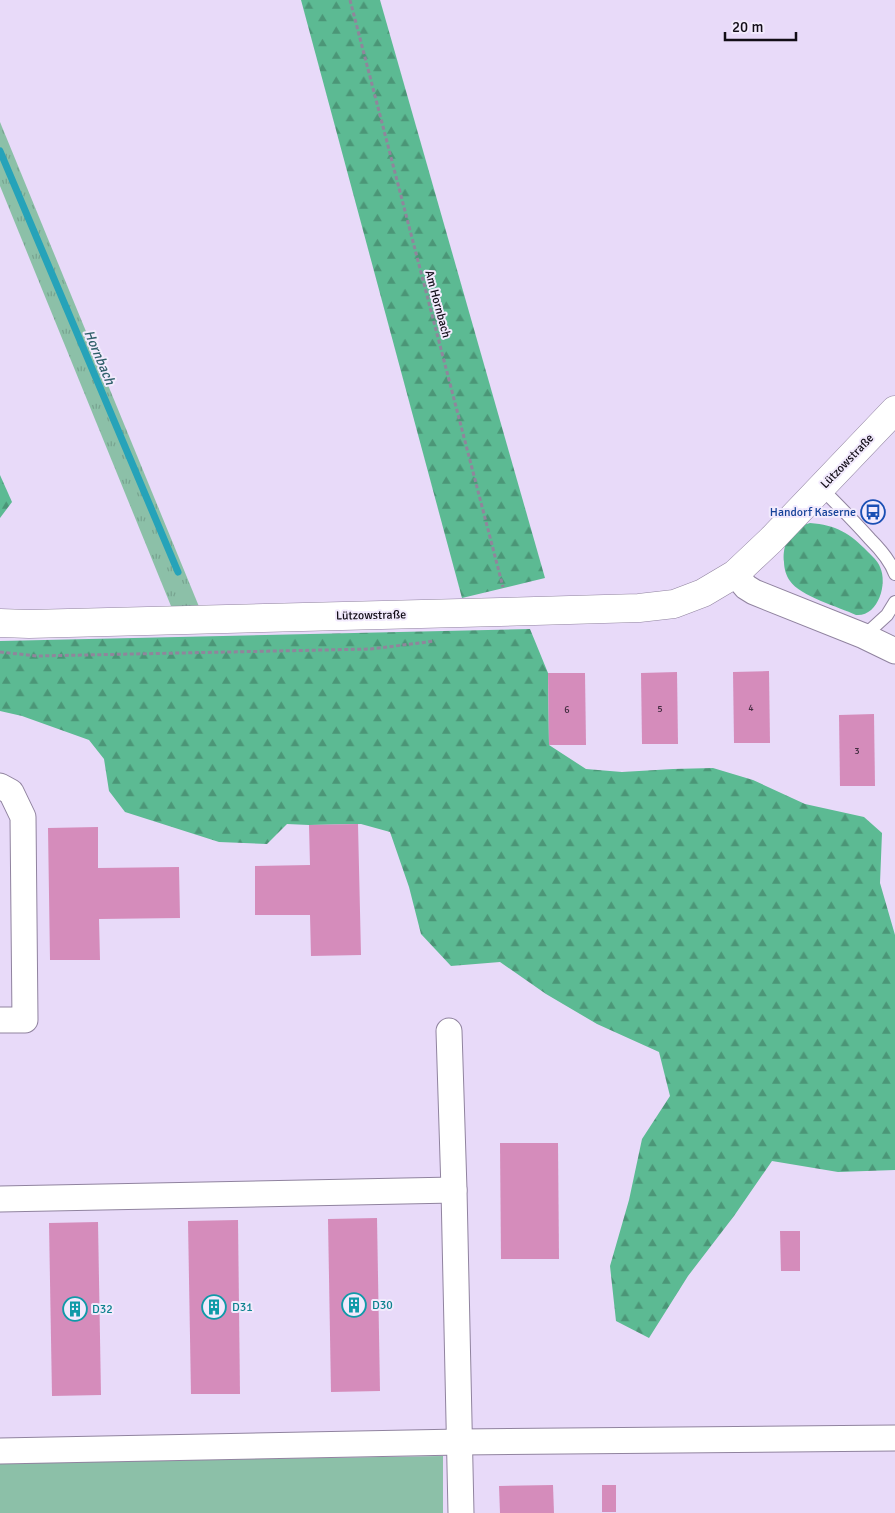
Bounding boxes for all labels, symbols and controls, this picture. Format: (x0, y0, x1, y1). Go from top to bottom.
scale bar (725, 10, 796, 42)
text: 20 m (732, 18, 763, 36)
street label: Am Hornbach (421, 269, 454, 340)
water label: Hornbach (80, 327, 119, 388)
street label: Lützowstraße (818, 431, 877, 492)
bus stop icon: Handorf Kaserne (860, 499, 886, 525)
place label: Handorf Kaserne (770, 505, 856, 520)
street label: Lützowstraße (336, 607, 406, 624)
house number: 4 (748, 702, 754, 714)
house number: 5 (657, 703, 663, 715)
house number: 6 (564, 704, 570, 716)
house number: 3 (854, 745, 860, 757)
building icon: D30 (341, 1292, 367, 1318)
building icon: D31 (201, 1294, 227, 1320)
building icon: D32 (62, 1296, 88, 1322)
place label: D30 (372, 1298, 393, 1313)
place label: D31 (232, 1300, 253, 1315)
place label: D32 (92, 1302, 113, 1317)

